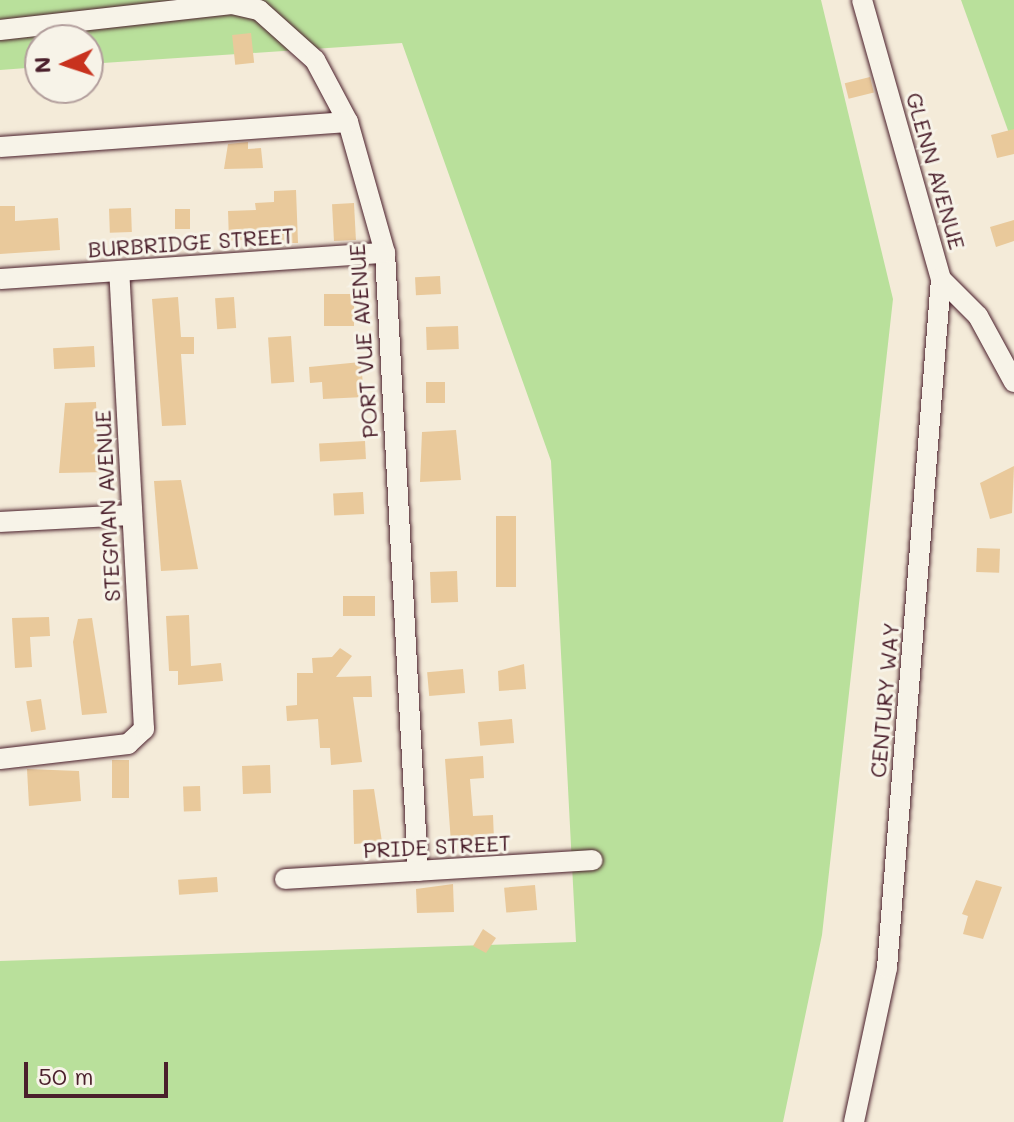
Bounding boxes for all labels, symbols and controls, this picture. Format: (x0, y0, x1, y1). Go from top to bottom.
north arrow (24, 24, 104, 104)
text: N (27, 56, 56, 74)
street label: GLENN AVENUE (901, 89, 971, 253)
street label: BURBRIDGE STREET (87, 222, 295, 262)
street label: PORT VUE AVENUE (343, 243, 383, 439)
street label: STEGMAN AVENUE (89, 410, 125, 602)
street label: CENTURY WAY (864, 621, 904, 779)
street label: PRIDE STREET (362, 829, 512, 863)
scale bar (28, 1046, 172, 1096)
text: 50 m (38, 1060, 94, 1091)

